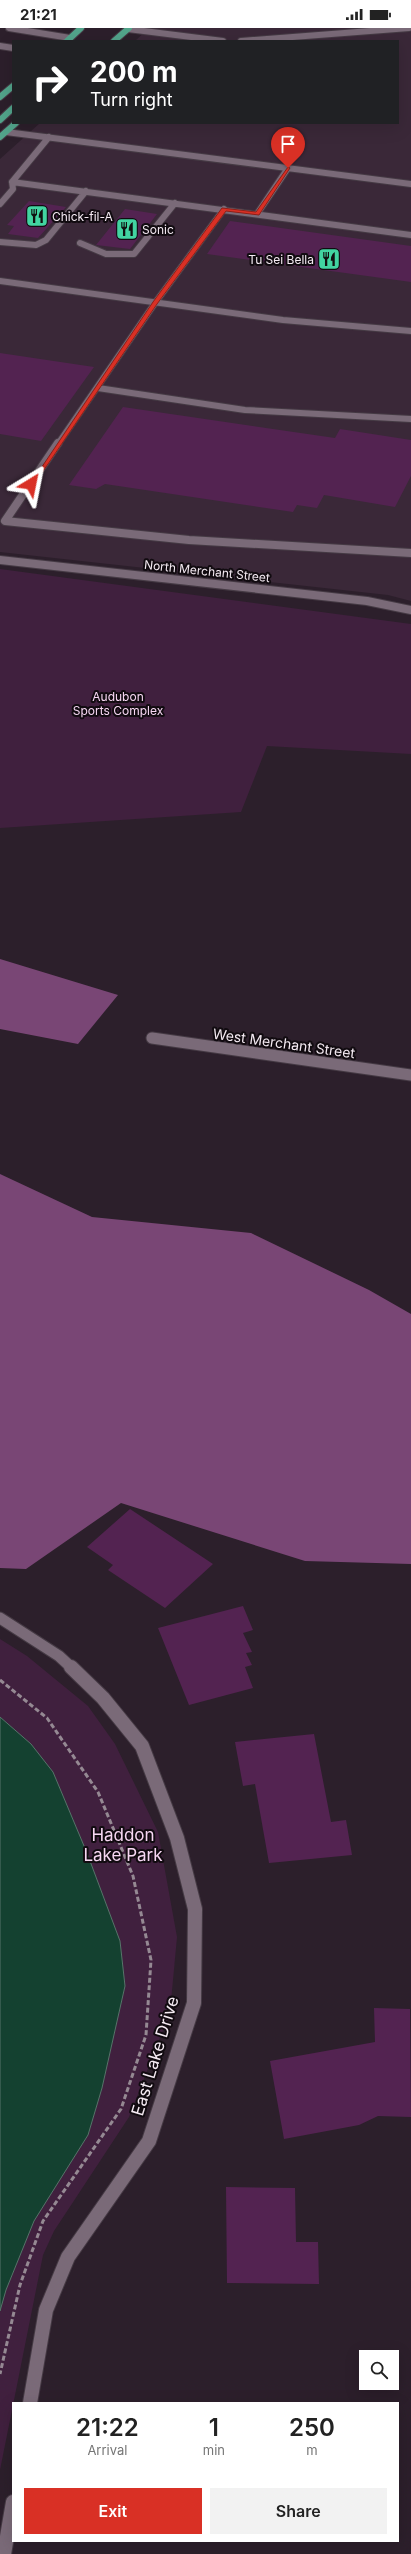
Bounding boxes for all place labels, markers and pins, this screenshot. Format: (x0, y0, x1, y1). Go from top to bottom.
pin (271, 127, 305, 168)
restaurant icon: Chick-fil-A (24, 203, 50, 229)
place label: Chick-fil-A (52, 209, 113, 224)
restaurant icon: Sonic (114, 216, 140, 242)
place label: Sonic (142, 222, 174, 237)
restaurant icon: Tu Sei Bella (316, 246, 342, 272)
place label: Tu Sei Bella (248, 252, 314, 267)

